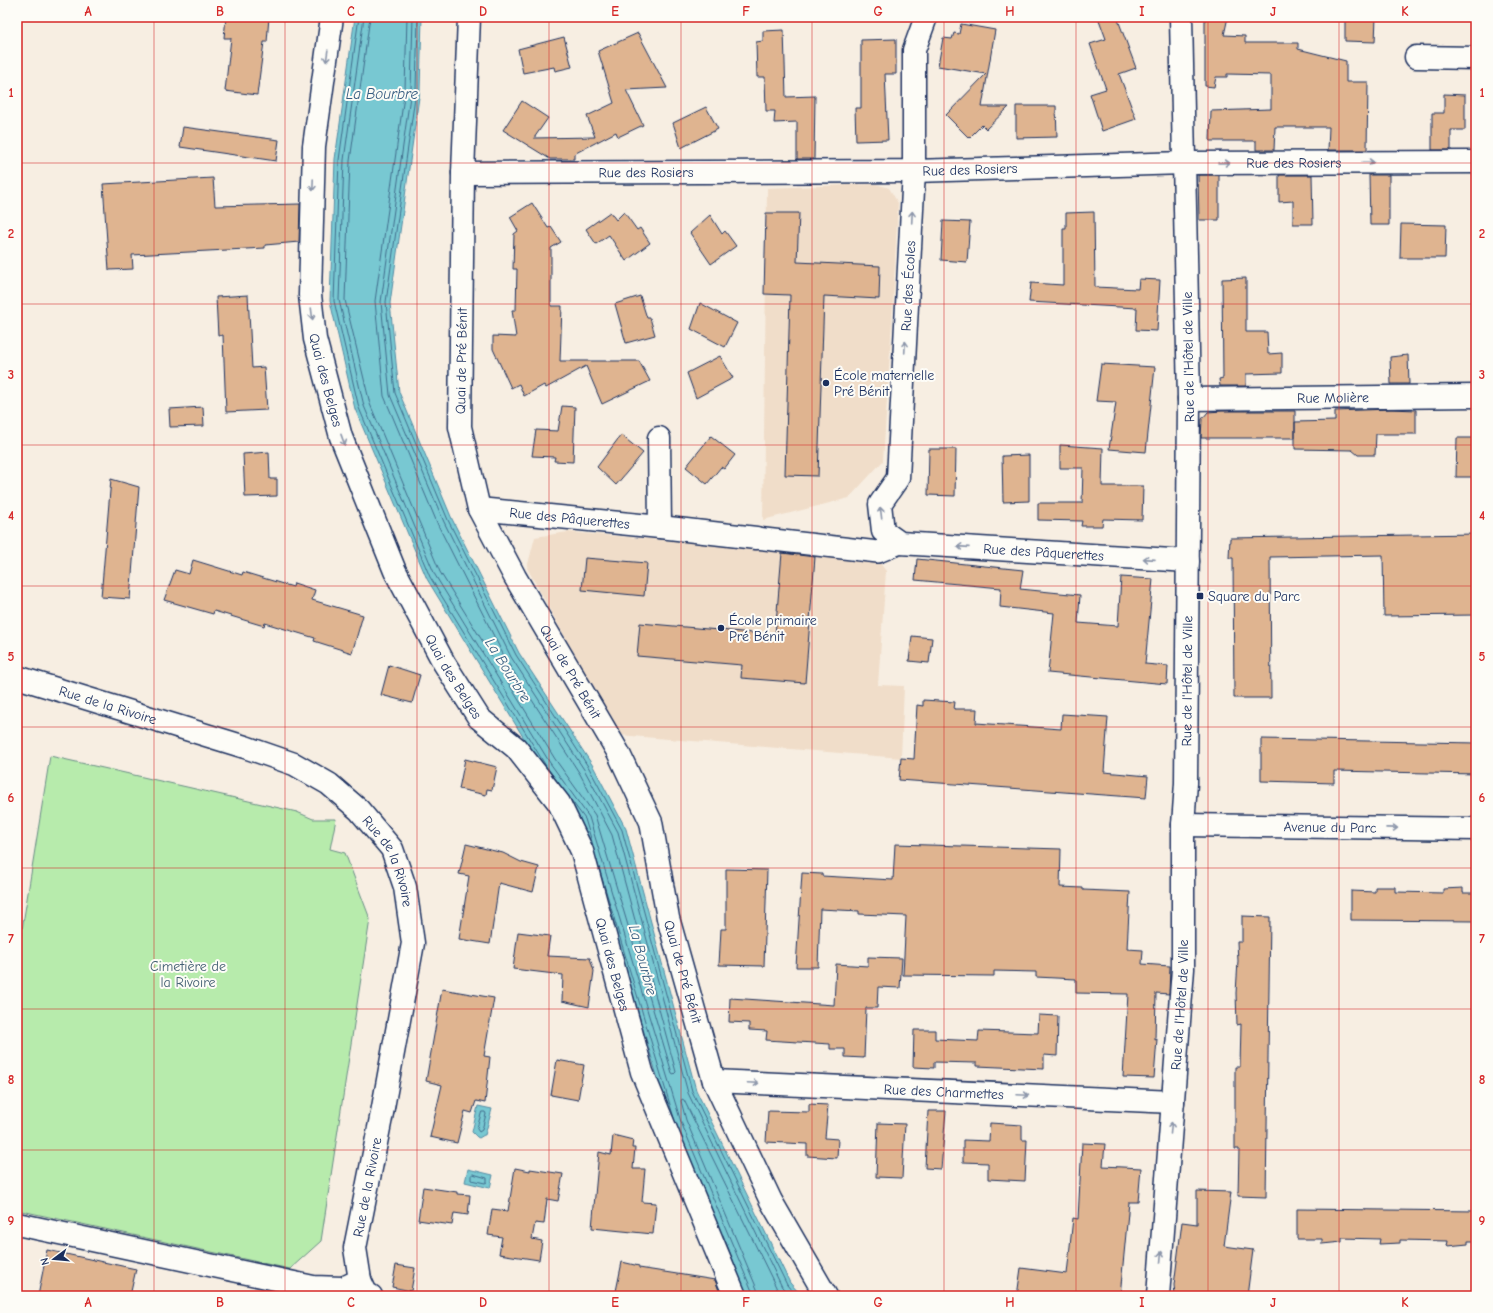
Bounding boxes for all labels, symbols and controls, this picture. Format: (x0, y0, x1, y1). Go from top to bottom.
text: A (84, 4, 92, 19)
text: B (216, 4, 224, 19)
text: C (347, 4, 355, 19)
text: D (479, 4, 487, 19)
text: E (611, 4, 619, 19)
text: F (742, 4, 750, 19)
text: G (873, 4, 883, 19)
text: H (1005, 4, 1015, 19)
text: I (1139, 4, 1145, 19)
text: J (1270, 4, 1276, 19)
text: K (1401, 4, 1409, 19)
one-way arrow (323, 49, 331, 62)
text: 1 (8, 85, 14, 100)
water label: La Bourbre (346, 85, 419, 103)
text: 1 (1479, 85, 1485, 100)
street label: Rue des Rosiers (1246, 154, 1342, 172)
one-way arrow (1361, 158, 1374, 166)
one-way arrow (1217, 159, 1230, 167)
street label: Rue des Rosiers (922, 160, 1018, 180)
street label: Rue des Rosiers (598, 164, 694, 181)
one-way arrow (309, 178, 317, 191)
one-way arrow (908, 211, 915, 224)
text: 2 (8, 226, 14, 241)
text: 2 (1479, 226, 1485, 241)
street label: Rue des Écoles (898, 240, 919, 332)
street label: Rue de l'Hôtel de Ville (1179, 291, 1198, 423)
street label: Quai de Pré Bénit (452, 307, 471, 414)
one-way arrow (308, 308, 316, 321)
street label: Quai des Belges (305, 332, 346, 429)
one-way arrow (901, 341, 908, 354)
text: 3 (8, 367, 14, 382)
place label: École maternelle Pré Bénit (834, 367, 934, 400)
text: 3 (1479, 367, 1485, 382)
marker: École maternelle Pré Bénit (821, 378, 831, 388)
street label: Rue Molière (1297, 389, 1369, 407)
one-way arrow (340, 434, 347, 447)
street label: Rue des Pâquerettes (509, 504, 631, 533)
one-way arrow (877, 507, 884, 520)
text: 4 (8, 508, 14, 523)
text: 4 (1479, 508, 1485, 523)
street label: Rue des Pâquerettes (983, 540, 1105, 565)
one-way arrow (957, 543, 970, 551)
one-way arrow (1143, 555, 1156, 562)
place label: Square du Parc (1208, 588, 1300, 605)
marker: Square du Parc (1195, 591, 1205, 601)
place label: École primaire Pré Bénit (729, 612, 817, 645)
street label: Rue de l'Hôtel de Ville (1178, 616, 1196, 747)
street label: Quai de Pré Bénit (536, 622, 605, 723)
marker: École primaire Pré Bénit (716, 623, 726, 633)
street label: Quai des Belges (421, 631, 485, 722)
water label: La Bourbre (481, 635, 535, 706)
text: 5 (8, 649, 15, 664)
text: 5 (1479, 649, 1486, 664)
street label: Rue de la Rivoire (57, 682, 159, 728)
text: 6 (8, 790, 15, 805)
text: 6 (1479, 790, 1486, 805)
street label: Rue de la Rivoire (359, 812, 416, 908)
street label: Avenue du Parc (1283, 818, 1377, 837)
one-way arrow (1385, 824, 1398, 832)
street label: Quai des Belges (591, 916, 633, 1013)
street label: Quai de Pré Bénit (660, 918, 706, 1026)
water label: La Bourbre (625, 923, 661, 998)
text: 7 (8, 931, 14, 946)
text: 7 (1479, 931, 1485, 946)
street label: Rue de l'Hôtel de Ville (1167, 939, 1192, 1071)
park label: Cimetière de la Rivoire (150, 958, 226, 991)
text: 8 (8, 1072, 14, 1087)
text: 8 (1479, 1072, 1485, 1087)
one-way arrow (746, 1079, 759, 1086)
street label: Rue des Charmettes (883, 1081, 1004, 1103)
one-way arrow (1016, 1091, 1029, 1098)
one-way arrow (1168, 1122, 1175, 1135)
street label: Rue de la Rivoire (349, 1136, 385, 1238)
text: 9 (8, 1213, 15, 1228)
text: 9 (1479, 1213, 1486, 1228)
north arrow (34, 1239, 74, 1279)
one-way arrow (1157, 1251, 1165, 1264)
text: N (38, 1256, 52, 1267)
text: A (84, 1295, 92, 1310)
text: B (216, 1295, 224, 1310)
text: C (347, 1295, 355, 1310)
text: D (479, 1295, 487, 1310)
text: E (611, 1295, 619, 1310)
text: F (742, 1295, 750, 1310)
text: G (873, 1295, 883, 1310)
text: H (1005, 1295, 1015, 1310)
text: I (1139, 1295, 1145, 1310)
text: J (1270, 1295, 1276, 1310)
text: K (1401, 1295, 1409, 1310)

